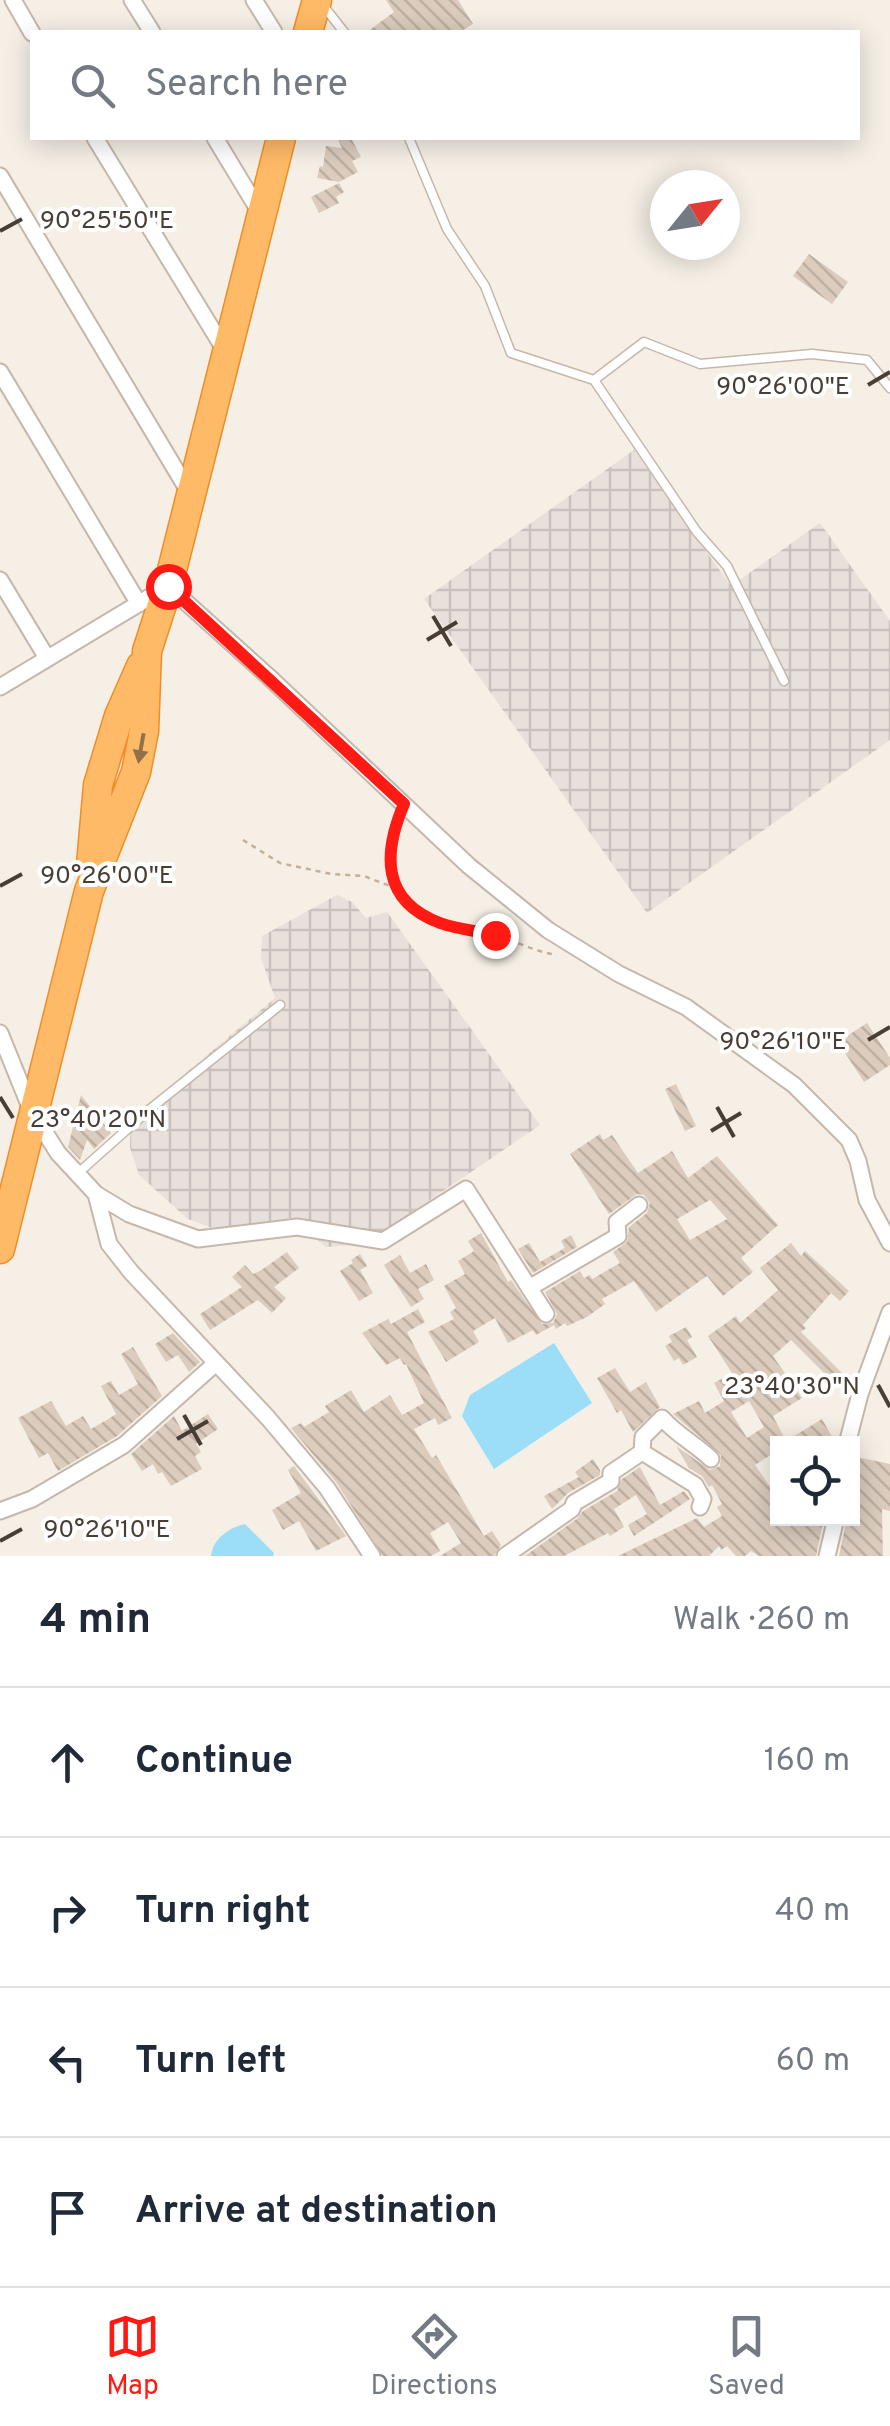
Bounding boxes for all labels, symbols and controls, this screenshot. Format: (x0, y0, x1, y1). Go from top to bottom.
search box (30, 30, 860, 140)
icon: search (65, 58, 120, 113)
text: Search here (145, 61, 348, 110)
north arrow (650, 170, 740, 260)
text: 90°25'50"E (40, 206, 174, 238)
text: 90°26'00"E (716, 372, 850, 404)
route start (146, 564, 192, 610)
one-way arrow (133, 733, 148, 765)
text: 90°26'00"E (40, 861, 174, 893)
route end (473, 913, 519, 959)
text: 90°26'10"E (719, 1027, 847, 1059)
text: 23°40'20"N (30, 1105, 166, 1137)
text: 23°40'30"N (724, 1372, 860, 1404)
map controls (770, 1436, 860, 1526)
button: locate (770, 1436, 860, 1526)
text: 90°26'10"E (43, 1515, 171, 1547)
text: 4 min (40, 1595, 151, 1648)
text: Walk · 260 m (673, 1601, 850, 1641)
icon: ahead (40, 1735, 95, 1790)
text: Continue (135, 1738, 293, 1787)
text: 160 m (764, 1742, 850, 1782)
icon: right (40, 1885, 95, 1940)
text: Turn right (135, 1888, 310, 1937)
text: 40 m (775, 1892, 850, 1932)
icon: left (40, 2035, 95, 2090)
text: Turn left (135, 2038, 287, 2087)
text: 60 m (776, 2042, 850, 2082)
icon: arrive (40, 2185, 95, 2240)
text: Arrive at destination (135, 2188, 498, 2237)
tab: Map (105, 2309, 160, 2405)
tab: Directions (370, 2309, 498, 2405)
tab: Saved (708, 2309, 785, 2405)

